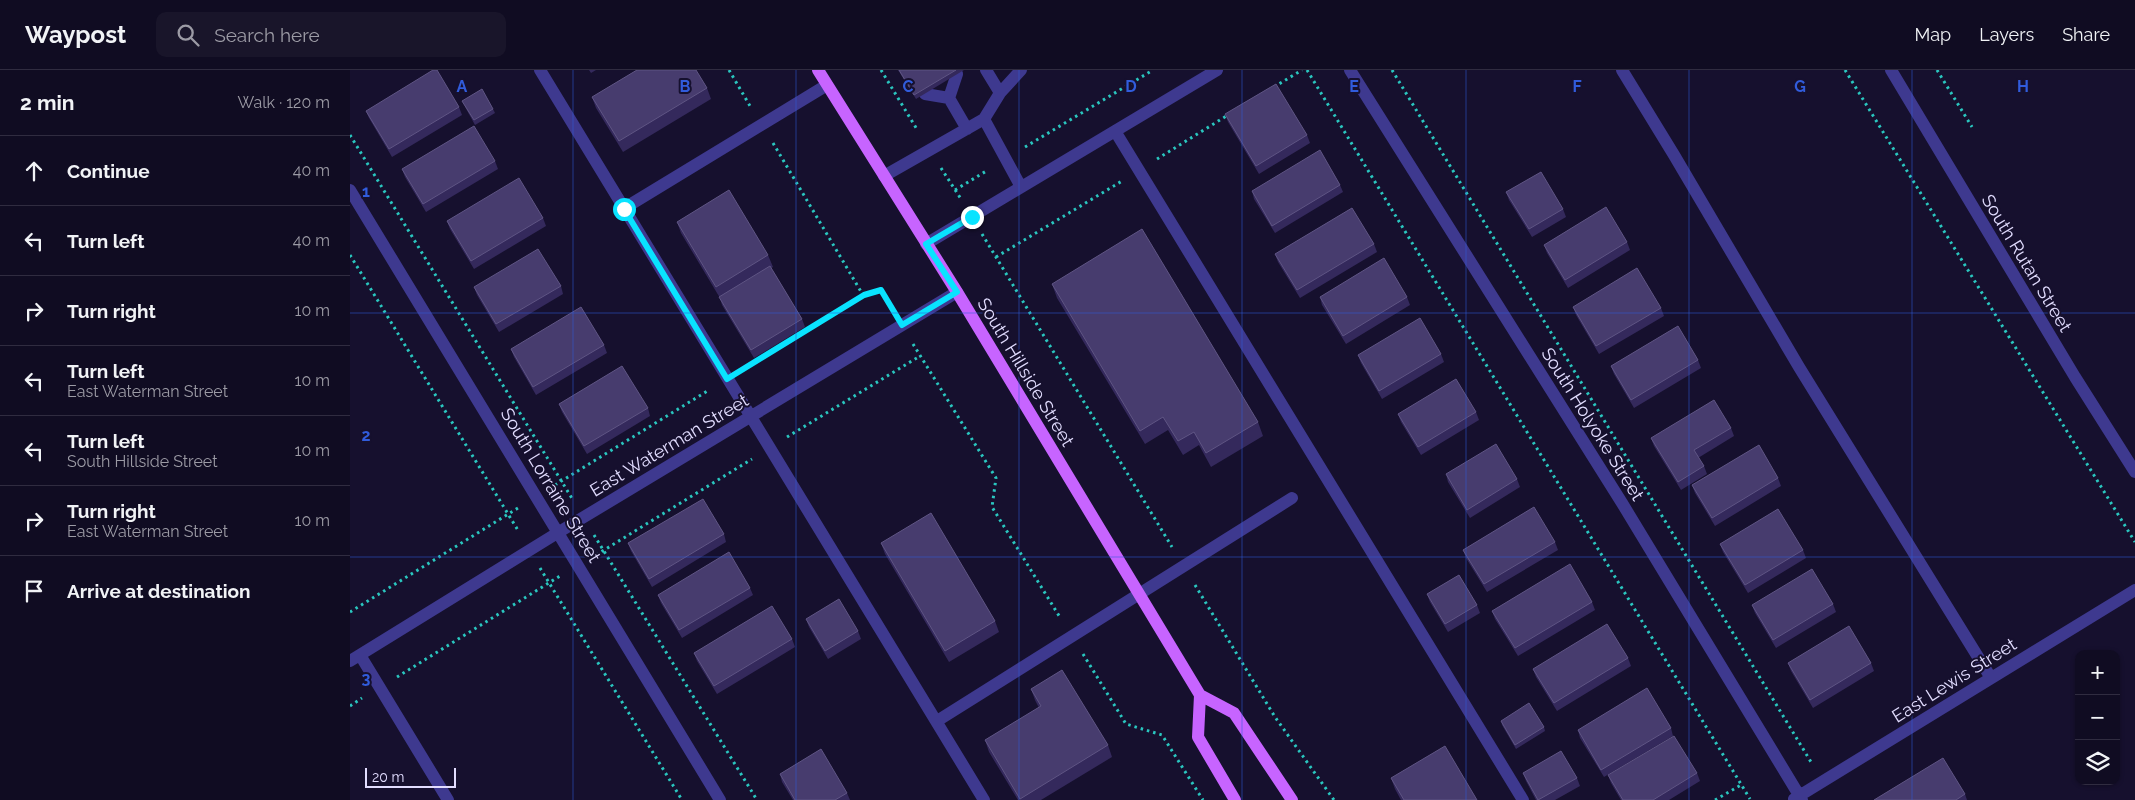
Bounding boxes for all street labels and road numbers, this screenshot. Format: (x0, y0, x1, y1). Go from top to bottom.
street label: South Rutan Street (1978, 190, 2076, 336)
street label: South Hillside Street (973, 294, 1079, 450)
street label: South Holyoke Street (1537, 344, 1649, 504)
street label: East Waterman Street (586, 389, 752, 501)
street label: South Lorraine Street (497, 404, 605, 566)
street label: East Lewis Street (1888, 633, 2020, 727)

